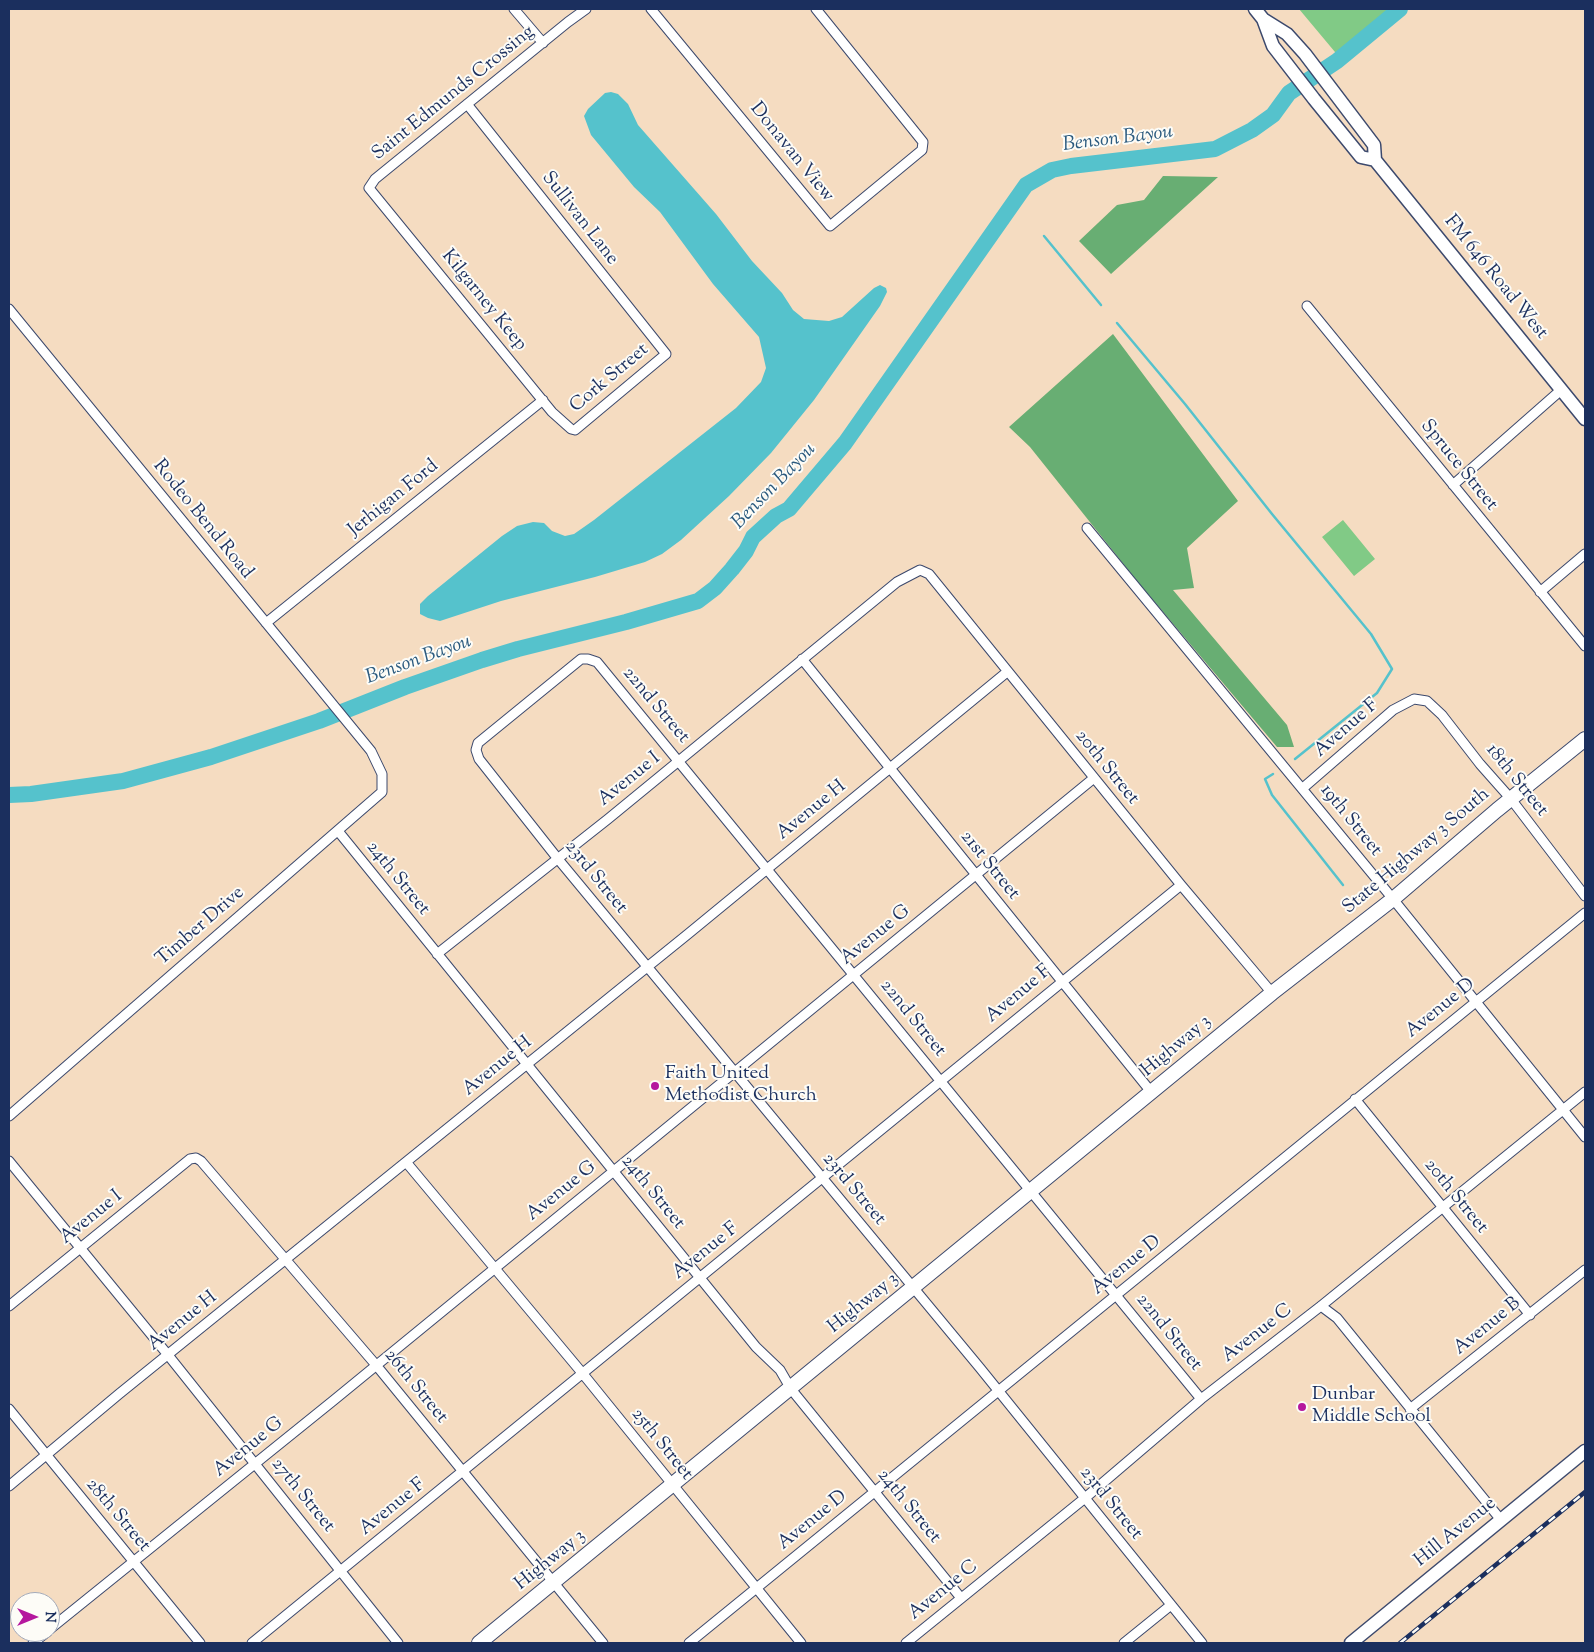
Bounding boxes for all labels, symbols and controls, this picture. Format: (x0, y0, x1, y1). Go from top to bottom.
street label: Saint Edmunds Crossing (368, 22, 540, 166)
street label: Donavan View (744, 99, 838, 207)
water label: Benson Bayou (1062, 121, 1174, 159)
street label: Sullivan Lane (535, 168, 623, 270)
street label: FM 646 Road West (1438, 211, 1552, 345)
street label: Kilgarney Keep (435, 246, 531, 356)
street label: Cork Street (566, 340, 654, 418)
street label: Spruce Street (1414, 416, 1502, 516)
water label: Benson Bayou (728, 439, 822, 535)
street label: Rodeo Bend Road (147, 456, 257, 584)
street label: Jerhigan Ford (344, 456, 444, 542)
water label: Benson Bayou (363, 631, 475, 691)
street label: 22nd Street (616, 663, 694, 749)
street label: Avenue F (1310, 695, 1384, 763)
street label: 20th Street (1069, 726, 1143, 810)
street label: 18th Street (1480, 740, 1552, 822)
street label: Avenue I (594, 748, 666, 812)
street label: Avenue H (773, 776, 851, 846)
street label: 19th Street (1314, 780, 1386, 862)
street label: State Highway 3 South (1339, 784, 1495, 920)
street label: 21st Street (954, 827, 1024, 905)
street label: 24th Street (360, 837, 434, 921)
street label: 23rd Street (559, 837, 631, 919)
street label: Timber Drive (152, 882, 250, 972)
street label: Avenue G (837, 901, 915, 971)
street label: Avenue F (982, 961, 1056, 1029)
street label: Avenue D (1402, 974, 1480, 1044)
street label: 22nd Street (874, 976, 950, 1062)
street label: Highway 3 (1137, 1011, 1217, 1083)
street label: Avenue H (459, 1032, 537, 1102)
place label: Faith United Methodist Church (665, 1064, 817, 1108)
marker: Faith United Methodist Church (649, 1080, 661, 1092)
street label: 23rd Street (816, 1149, 890, 1231)
street label: 24th Street (615, 1151, 689, 1235)
street label: 20th Street (1418, 1155, 1492, 1239)
street label: Avenue G (523, 1157, 601, 1227)
street label: Avenue I (56, 1186, 128, 1250)
street label: Avenue F (668, 1219, 744, 1285)
street label: Avenue D (1088, 1231, 1166, 1301)
street label: Highway 3 (824, 1269, 904, 1339)
street label: Avenue H (144, 1287, 222, 1357)
street label: 22nd Street (1130, 1290, 1206, 1376)
street label: Avenue B (1450, 1293, 1526, 1361)
street label: Avenue C (1218, 1300, 1298, 1368)
street label: 26th Street (378, 1345, 452, 1429)
place label: Dunbar Middle School (1312, 1385, 1431, 1429)
marker: Dunbar Middle School (1296, 1401, 1308, 1413)
street label: 25th Street (625, 1404, 697, 1486)
street label: Avenue G (210, 1413, 288, 1483)
street label: 27th Street (265, 1454, 339, 1538)
street label: 23rd Street (1074, 1463, 1146, 1545)
street label: 24th Street (871, 1465, 945, 1549)
street label: 28th Street (80, 1475, 154, 1557)
street label: Avenue F (355, 1475, 431, 1541)
street label: Avenue D (774, 1486, 852, 1556)
street label: Hill Avenue (1411, 1493, 1501, 1573)
street label: Highway 3 (511, 1526, 591, 1596)
street label: Avenue C (905, 1556, 983, 1626)
north arrow (10, 1592, 60, 1642)
text: N (39, 1611, 59, 1623)

